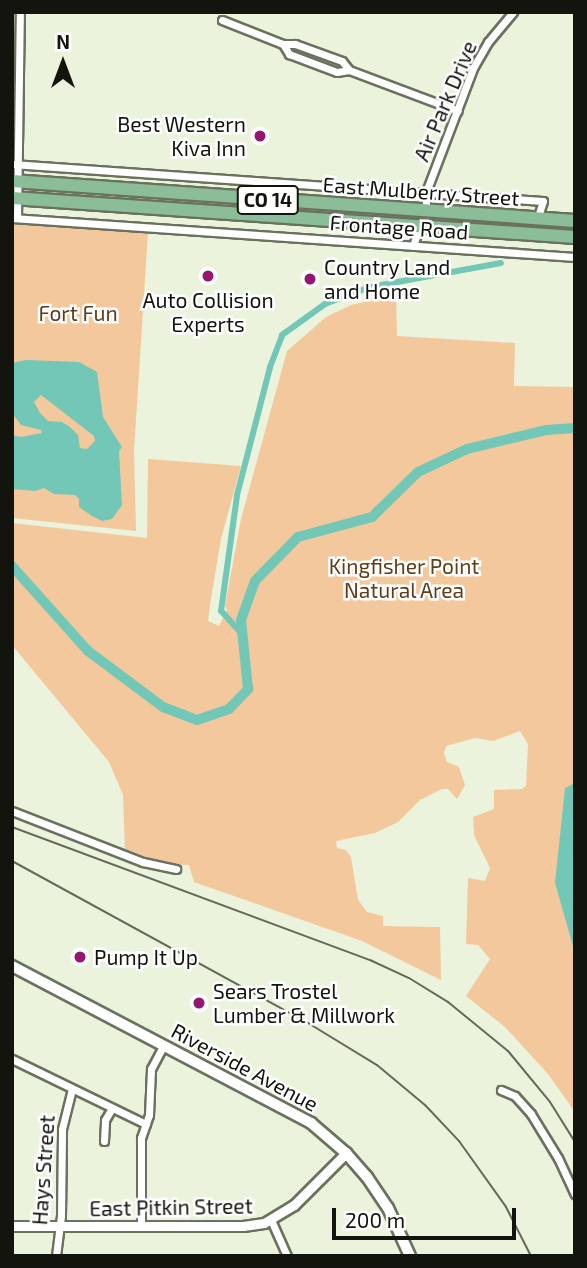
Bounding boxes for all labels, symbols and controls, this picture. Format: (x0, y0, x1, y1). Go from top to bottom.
north arrow (28, 28, 98, 98)
text: N (56, 30, 70, 53)
street label: Air Park Drive (408, 37, 482, 165)
place label: Best Western Kiva Inn (117, 111, 246, 161)
marker: Best Western Kiva Inn (252, 128, 268, 144)
street label: East Mulberry Street (322, 172, 520, 210)
road number: CO 14 (236, 184, 300, 216)
street label: Frontage Road (329, 210, 469, 244)
place label: Country Land and Home (324, 254, 451, 304)
marker: Auto Collision Experts (200, 268, 216, 284)
marker: Country Land and Home (302, 271, 318, 287)
place label: Auto Collision Experts (142, 287, 274, 337)
park label: Fort Fun (38, 300, 118, 326)
park label: Kingfisher Point Natural Area (328, 553, 480, 603)
place label: Pump It Up (94, 944, 198, 970)
marker: Pump It Up (72, 949, 88, 965)
place label: Sears Trostel Lumber & Millwork (213, 978, 395, 1028)
marker: Sears Trostel Lumber & Millwork (191, 995, 207, 1011)
street label: Riverside Avenue (167, 1018, 323, 1116)
street label: Hays Street (27, 1114, 59, 1226)
street label: East Pitkin Street (89, 1193, 253, 1221)
scale bar (335, 1194, 519, 1238)
text: 200 m (345, 1207, 405, 1232)

